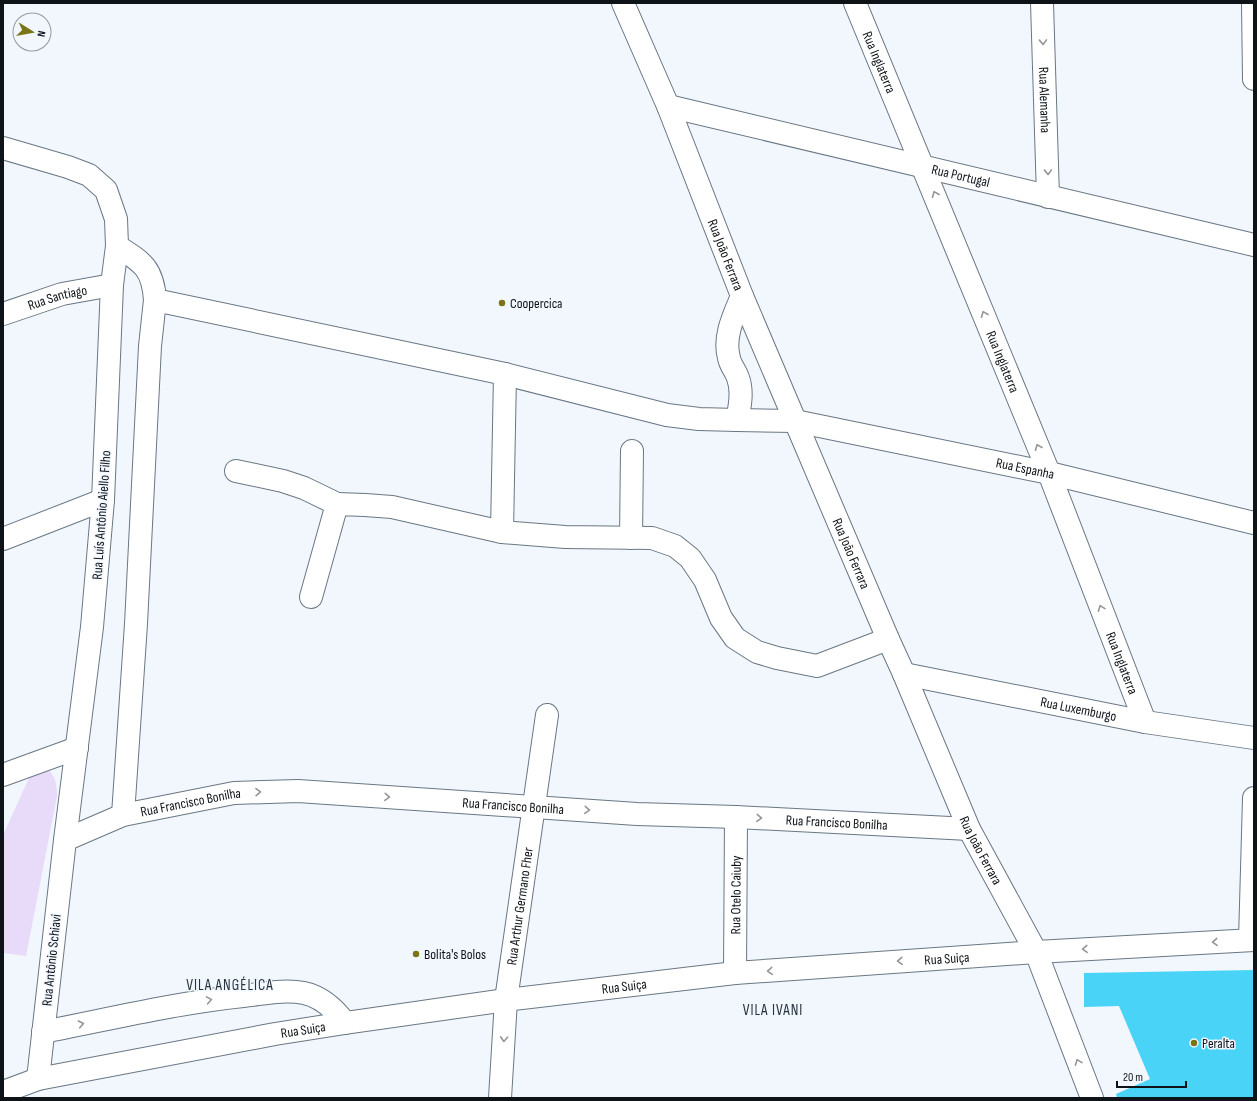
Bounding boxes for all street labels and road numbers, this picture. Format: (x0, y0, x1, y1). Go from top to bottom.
street label: Rua Inglaterra (859, 29, 899, 96)
street label: Rua Alemanha (1035, 67, 1054, 133)
street label: Rua Portugal (930, 161, 992, 191)
street label: Rua João Ferrara (704, 217, 747, 293)
street label: Rua Santiago (25, 282, 89, 314)
street label: Rua Inglaterra (982, 328, 1023, 395)
street label: Rua Luís Antônio Aiello Filho (88, 450, 115, 580)
street label: Rua Espanha (994, 454, 1056, 483)
street label: Rua João Ferrara (829, 516, 874, 591)
street label: Rua Inglaterra (1102, 630, 1141, 697)
street label: Rua Luxemburgo (1039, 693, 1118, 725)
street label: Rua Francisco Bonilha (139, 785, 241, 820)
street label: Rua Francisco Bonilha (462, 794, 565, 818)
street label: Rua Francisco Bonilha (785, 812, 888, 834)
street label: Rua João Ferrara (956, 814, 1006, 888)
street label: Rua Arthur Germano Fher (503, 846, 537, 966)
street label: Rua Otelo Caiuby (727, 855, 745, 934)
street label: Rua Antônio Schiavi (38, 913, 65, 1007)
street label: Rua Suiça (924, 949, 970, 969)
street label: Rua Suiça (601, 975, 648, 998)
street label: Rua Suiça (279, 1018, 327, 1042)

